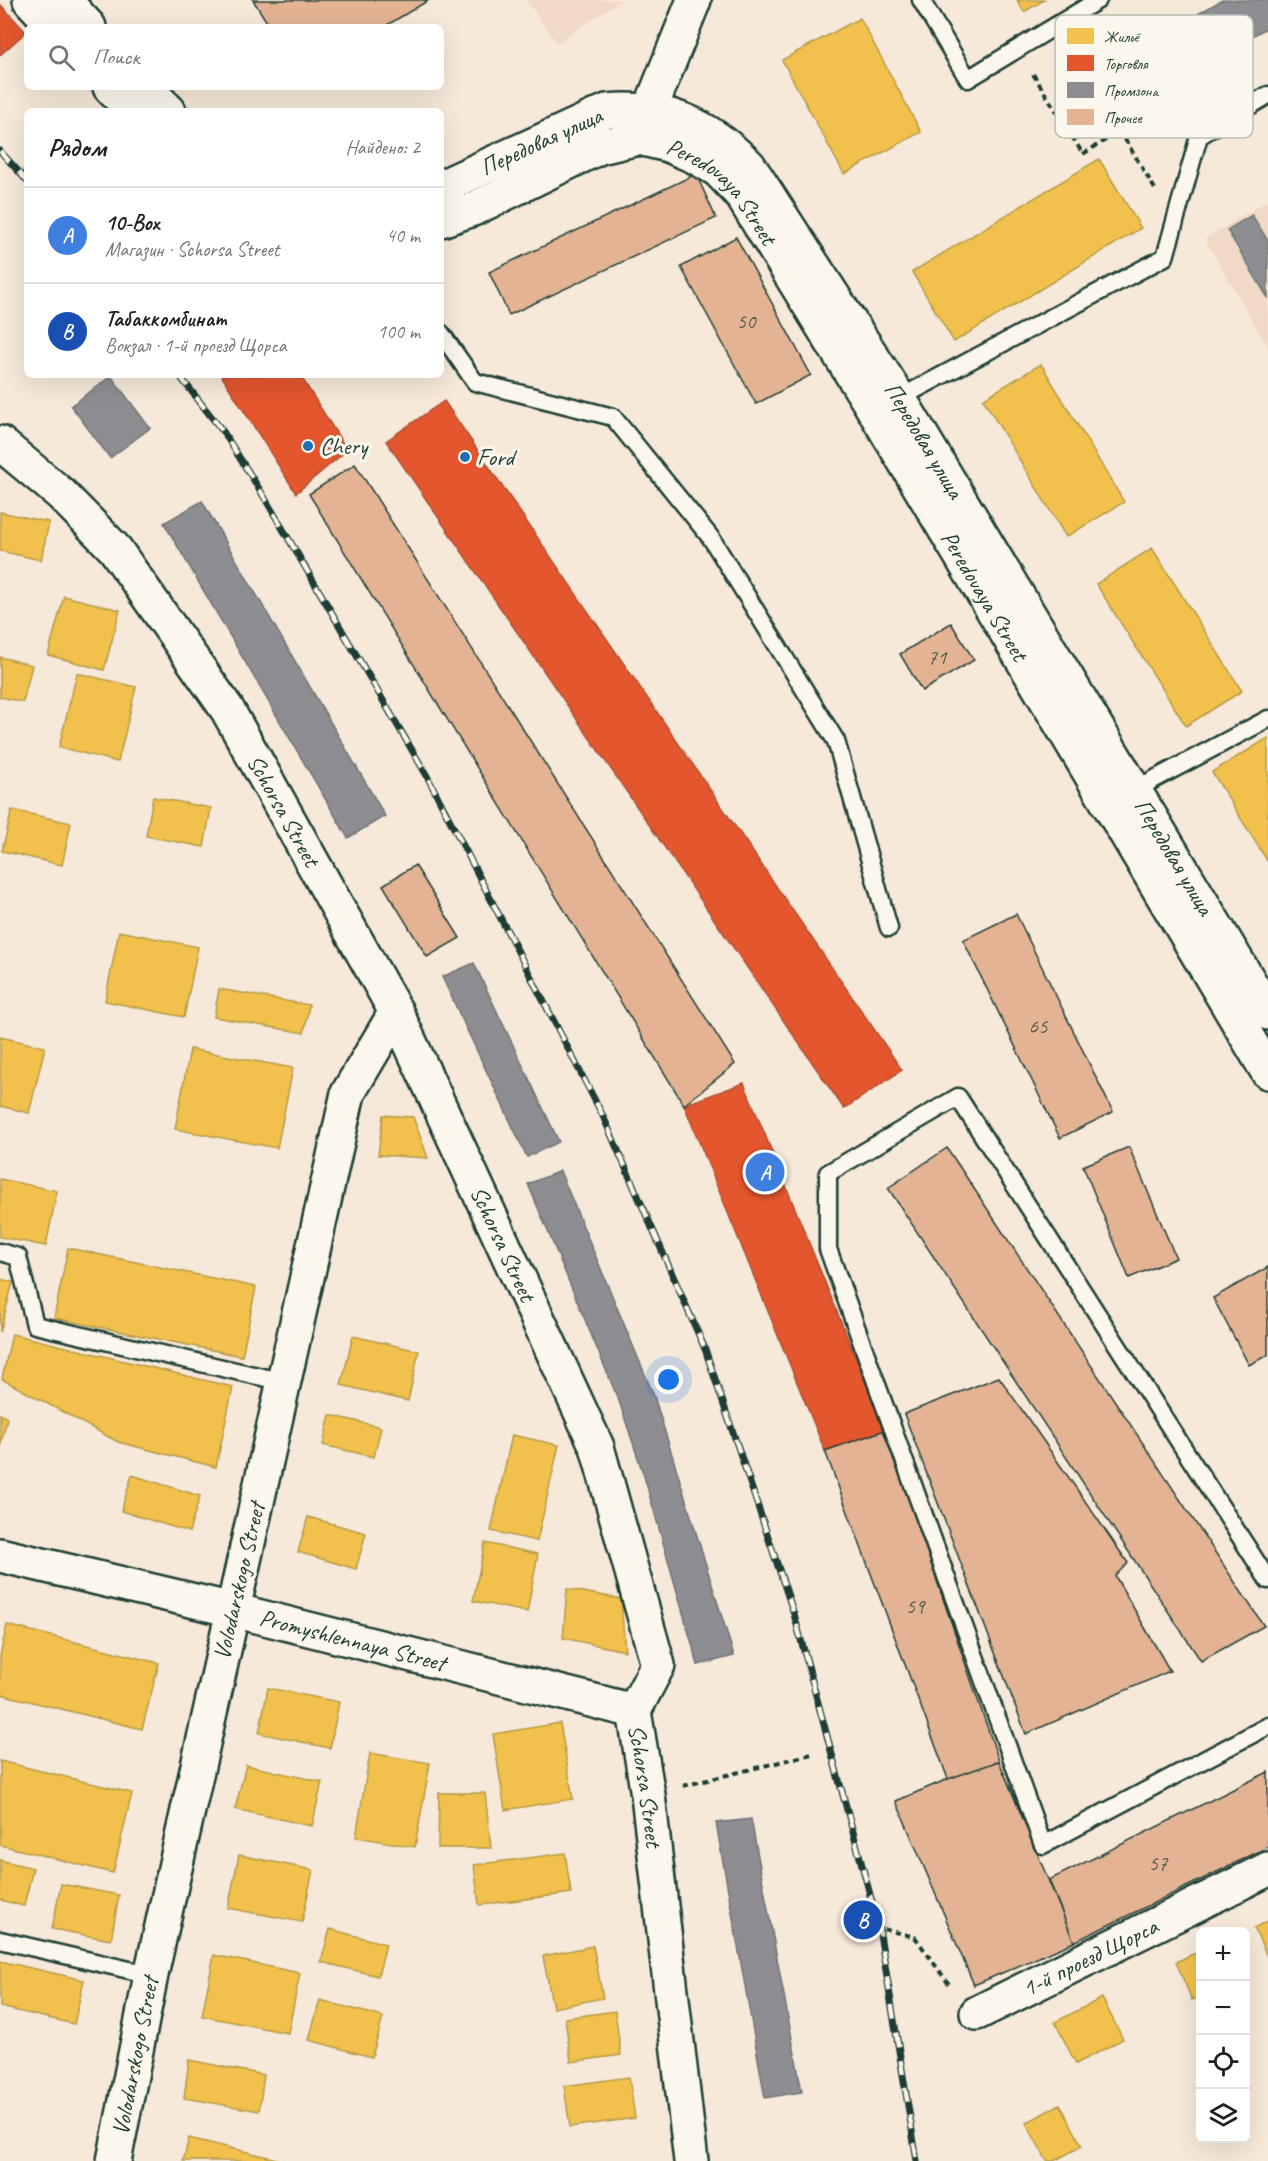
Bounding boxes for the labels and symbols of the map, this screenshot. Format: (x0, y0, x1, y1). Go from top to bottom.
legend (1055, 15, 1253, 138)
text: Жильё (1104, 27, 1142, 47)
text: Торговля (1104, 54, 1149, 74)
text: Промзона (1104, 81, 1159, 101)
street label: Передовая улица (475, 100, 608, 182)
text: Прочее (1104, 108, 1143, 128)
street label: Peredovaya Street (662, 131, 785, 252)
house number: 50 (737, 308, 757, 334)
street label: Передовая улица (878, 376, 971, 505)
place label: Chery (320, 431, 369, 461)
marker: Chery (301, 439, 315, 453)
place label: Ford (477, 442, 518, 472)
marker: Ford (458, 450, 472, 464)
street label: Peredovaya Street (934, 525, 1036, 668)
house number: 71 (928, 644, 948, 670)
street label: Schorsa Street (240, 749, 328, 873)
street label: Передовая улица (1128, 793, 1221, 922)
house number: 65 (1029, 1013, 1049, 1039)
pin: A (746, 1150, 784, 1194)
street label: Schorsa Street (464, 1181, 543, 1308)
your location (654, 1365, 683, 1394)
street label: Volodarskogo Street (206, 1496, 272, 1663)
house number: 59 (906, 1593, 926, 1619)
street label: Promyshlennaya Street (256, 1602, 451, 1679)
street label: Schorsa Street (622, 1722, 669, 1851)
house number: 57 (1149, 1850, 1169, 1876)
pin: B (844, 1898, 882, 1942)
street label: 1-й проезд Щорса (1017, 1910, 1164, 2003)
street label: Volodarskogo Street (105, 1971, 166, 2138)

